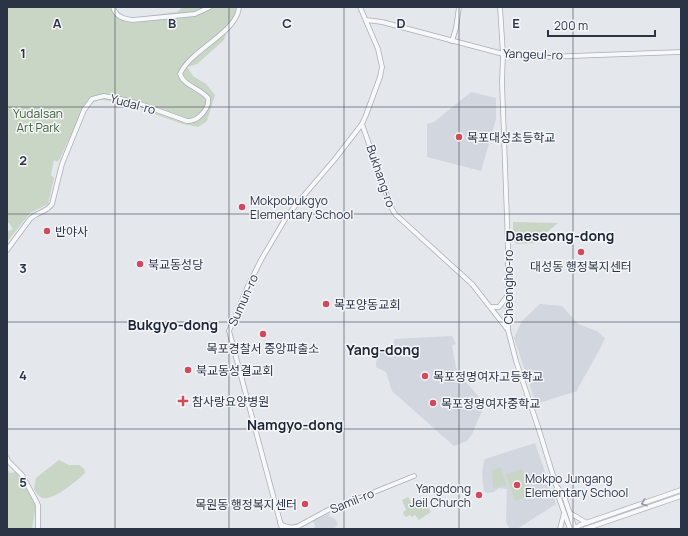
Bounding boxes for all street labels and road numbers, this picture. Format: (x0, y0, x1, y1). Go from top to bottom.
street label: Yangeul-ro (503, 44, 563, 64)
street label: Yudal-ro (108, 90, 158, 118)
street label: Bukhang-ro (362, 143, 400, 209)
street label: Cheongho-ro (500, 250, 517, 324)
street label: Sumun-ro (224, 271, 262, 329)
street label: Samil-ro (327, 484, 377, 518)

